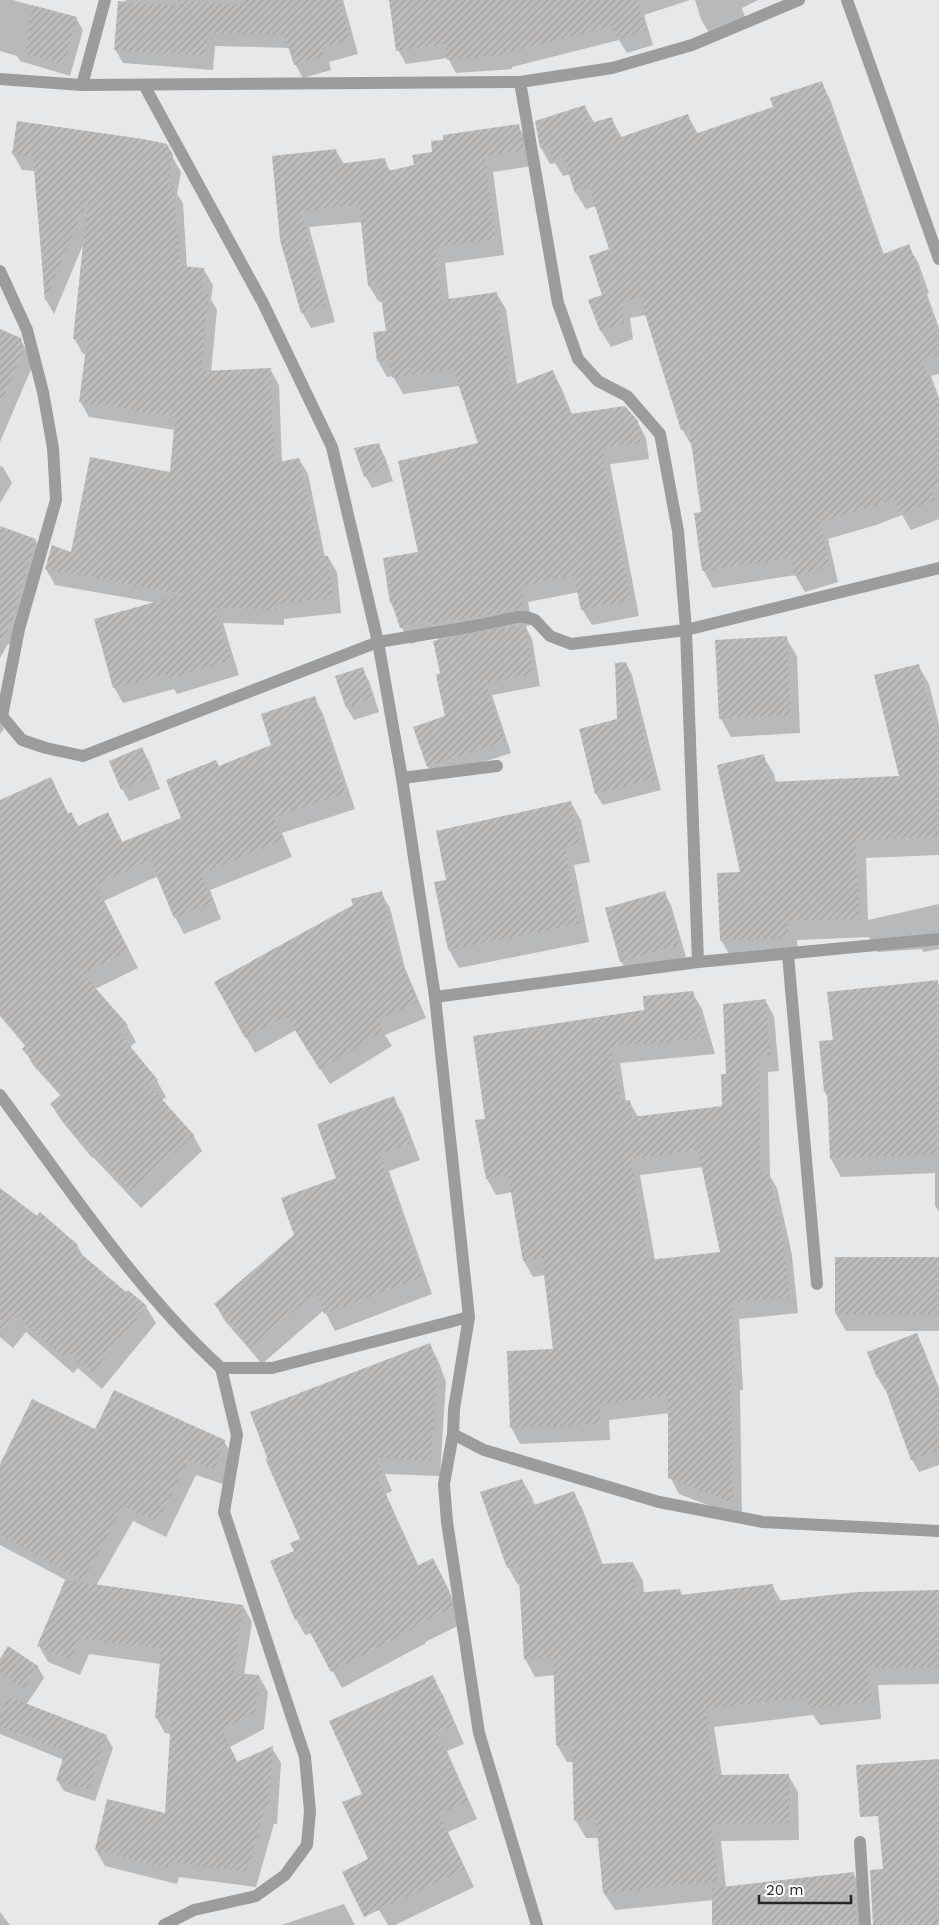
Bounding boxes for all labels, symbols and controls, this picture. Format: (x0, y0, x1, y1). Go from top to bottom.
scale bar (759, 1872, 852, 1904)
text: 20 m (766, 1881, 804, 1899)

